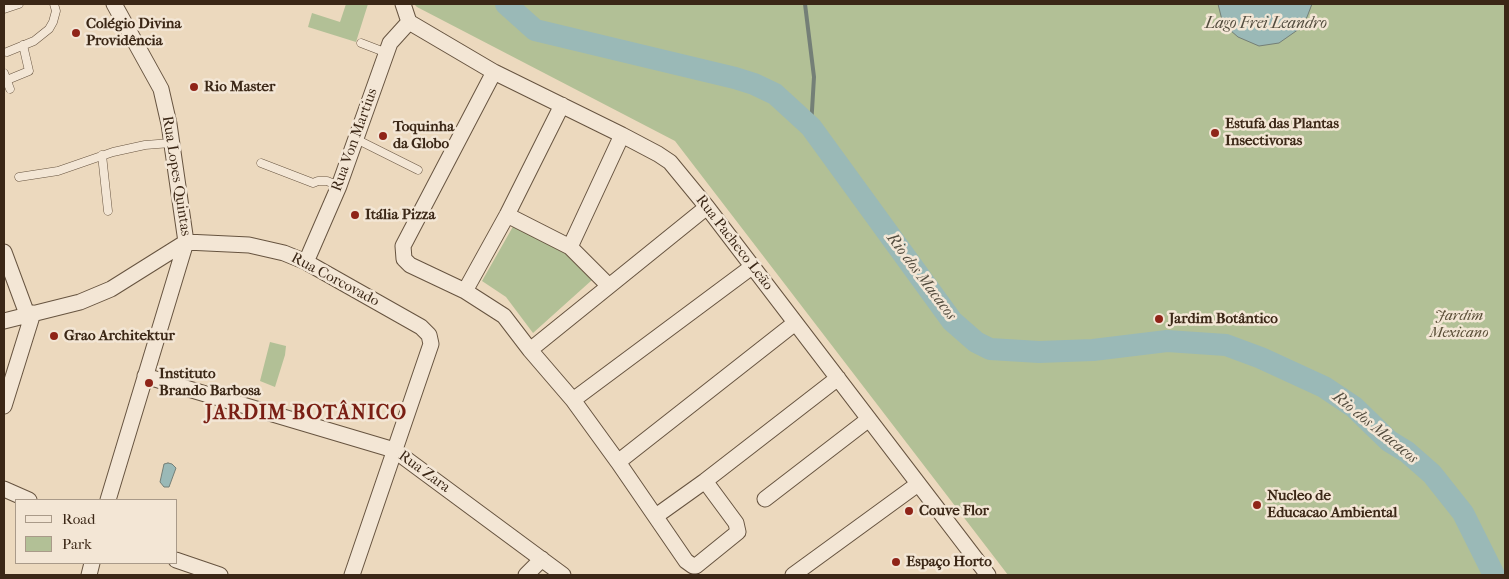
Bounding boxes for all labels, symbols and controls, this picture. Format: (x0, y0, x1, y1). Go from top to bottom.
water label: Lago Frei Leandro (1205, 14, 1327, 34)
place label: Colégio Divina Providência (86, 15, 182, 50)
marker: Colégio Divina Providência (70, 27, 82, 39)
place label: Rio Master (204, 78, 275, 96)
marker: Rio Master (188, 81, 200, 93)
street label: Rua Von Martius (328, 86, 382, 194)
street label: Rua Lopes Quintas (158, 115, 194, 237)
place label: Estufa das Plantas Insectivoras (1225, 115, 1339, 150)
place label: Toquinha da Globo (393, 118, 454, 153)
marker: Estufa das Plantas Insectivoras (1209, 127, 1221, 139)
marker: Toquinha da Globo (377, 130, 389, 142)
street label: Rua Pacheco Leão (691, 192, 777, 294)
place label: Itália Pizza (365, 206, 435, 224)
marker: Itália Pizza (349, 209, 361, 221)
water label: Rio dos Macacos (882, 230, 960, 324)
street label: Rua Corcovado (288, 249, 382, 311)
park label: Jardim Mexicano (1429, 307, 1489, 342)
place label: Jardim Botântico (1169, 310, 1278, 328)
marker: Jardim Botântico (1153, 313, 1165, 325)
place label: Grao Architektur (64, 327, 175, 345)
marker: Grao Architektur (48, 330, 60, 342)
place label: Instituto Brando Barbosa (159, 365, 261, 400)
marker: Instituto Brando Barbosa (143, 377, 155, 389)
water label: Rio dos Macacos (1329, 388, 1421, 468)
district label: JARDIM BOTÂNICO (203, 402, 409, 426)
street label: Rua Zara (395, 447, 453, 497)
place label: Nucleo de Educacao Ambiental (1267, 487, 1397, 522)
legend (15, 499, 178, 564)
marker: Nucleo de Educacao Ambiental (1251, 499, 1263, 511)
place label: Couve Flor (919, 502, 989, 520)
marker: Couve Flor (903, 505, 915, 517)
text: Road (62, 510, 95, 528)
text: Park (62, 535, 92, 553)
place label: Espaço Horto (906, 553, 992, 571)
marker: Espaço Horto (890, 556, 902, 568)

